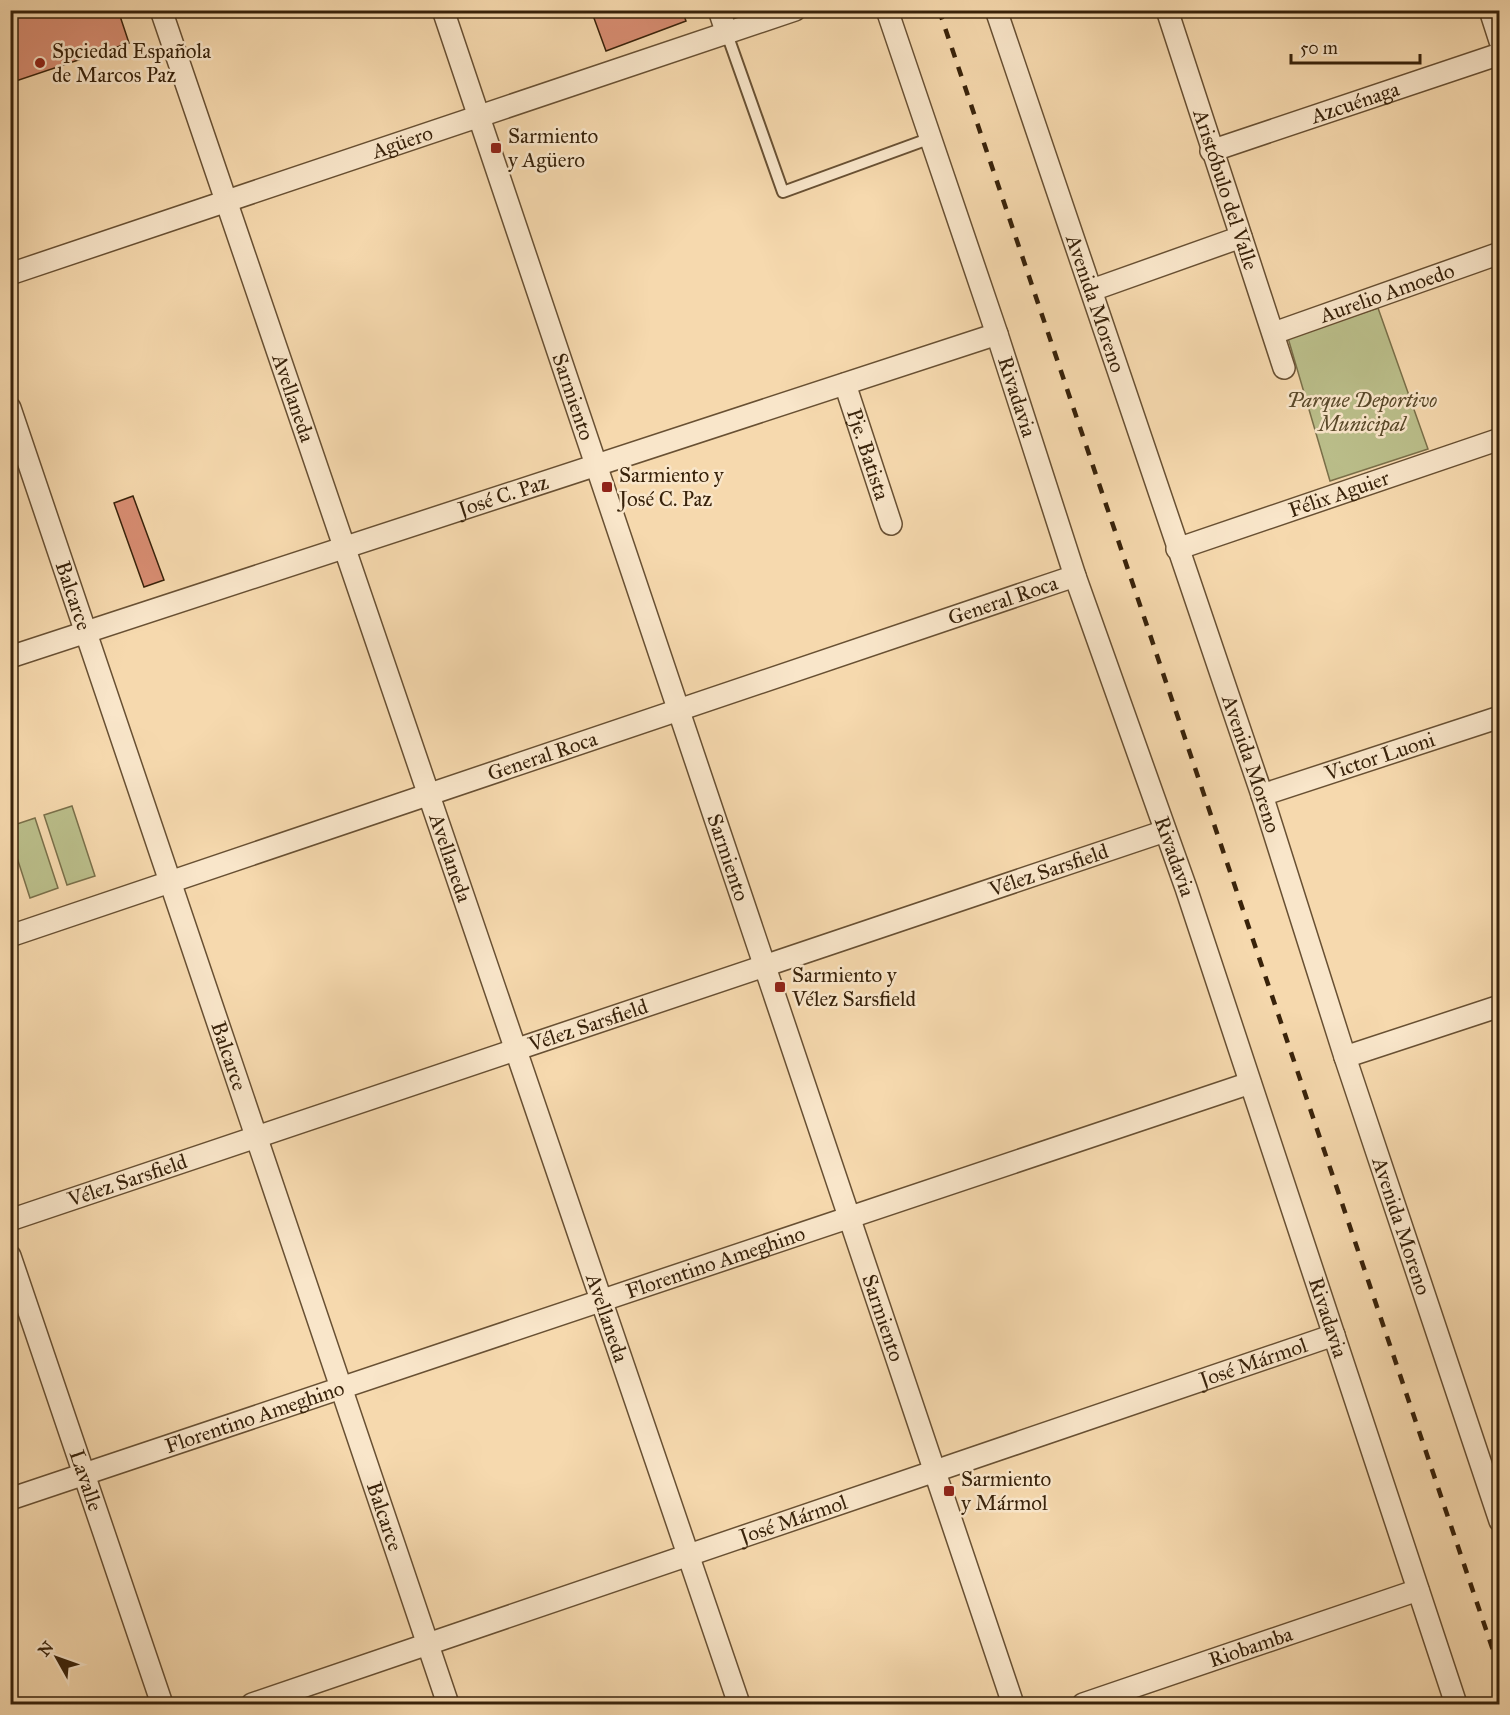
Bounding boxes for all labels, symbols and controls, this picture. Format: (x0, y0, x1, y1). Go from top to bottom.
scale bar (1291, 27, 1420, 65)
text: 50 m (1300, 37, 1338, 59)
place label: Spciedad Española de Marcos Paz (52, 38, 211, 88)
marker: Spciedad Española de Marcos Paz (33, 56, 47, 70)
street label: Azcuénaga (1307, 76, 1403, 130)
street label: Aristóbulo del Valle (1187, 105, 1264, 273)
street label: Agüero (368, 120, 436, 165)
place label: Sarmiento y Agüero (508, 123, 599, 173)
marker: Sarmiento y Agüero (489, 141, 503, 155)
street label: Avenida Moreno (1060, 230, 1131, 376)
street label: Aurelio Amoedo (1315, 257, 1458, 329)
street label: Avellaneda (266, 350, 321, 446)
street label: Sarmiento (546, 350, 600, 444)
street label: Rivadavia (992, 353, 1042, 440)
park label: Parque Deportivo Municipal (1287, 387, 1437, 437)
street label: Pje. Batista (841, 405, 895, 504)
place label: Sarmiento y José C. Paz (617, 462, 725, 512)
street label: Félix Aguier (1285, 465, 1393, 523)
street label: José C. Paz (453, 469, 552, 523)
marker: Sarmiento y José C. Paz (600, 480, 614, 494)
street label: Balcarce (50, 558, 97, 634)
street label: General Roca (945, 570, 1061, 631)
street label: Avenida Moreno (1216, 691, 1286, 836)
street label: General Roca (484, 725, 601, 787)
street label: Victor Luoni (1321, 726, 1438, 787)
street label: Avellaneda (423, 809, 477, 906)
street label: Sarmiento (701, 810, 755, 905)
street label: Rivadavia (1149, 813, 1201, 900)
street label: Vélez Sarsfield (985, 838, 1112, 903)
place label: Sarmiento y Vélez Sarsfield (791, 962, 917, 1012)
marker: Sarmiento y Vélez Sarsfield (773, 980, 787, 994)
street label: Vélez Sarsfield (524, 993, 652, 1058)
street label: Balcarce (205, 1018, 253, 1094)
street label: Vélez Sarsfield (64, 1148, 191, 1213)
street label: Avenida Moreno (1366, 1153, 1437, 1299)
street label: Florentino Ameghino (622, 1220, 809, 1305)
street label: Avellaneda (580, 1269, 634, 1366)
street label: Sarmiento (856, 1271, 910, 1365)
street label: Rivadavia (1303, 1274, 1354, 1361)
street label: José Mármol (1194, 1332, 1311, 1394)
street label: Florentino Ameghino (162, 1375, 348, 1459)
street label: Lavalle (64, 1446, 109, 1515)
place label: Sarmiento y Mármol (961, 1466, 1052, 1516)
street label: Balcarce (361, 1478, 408, 1555)
marker: Sarmiento y Mármol (942, 1484, 956, 1498)
street label: José Mármol (734, 1489, 851, 1550)
street label: Riobamba (1205, 1621, 1296, 1673)
north arrow (27, 1628, 87, 1688)
text: N (34, 1637, 58, 1660)

